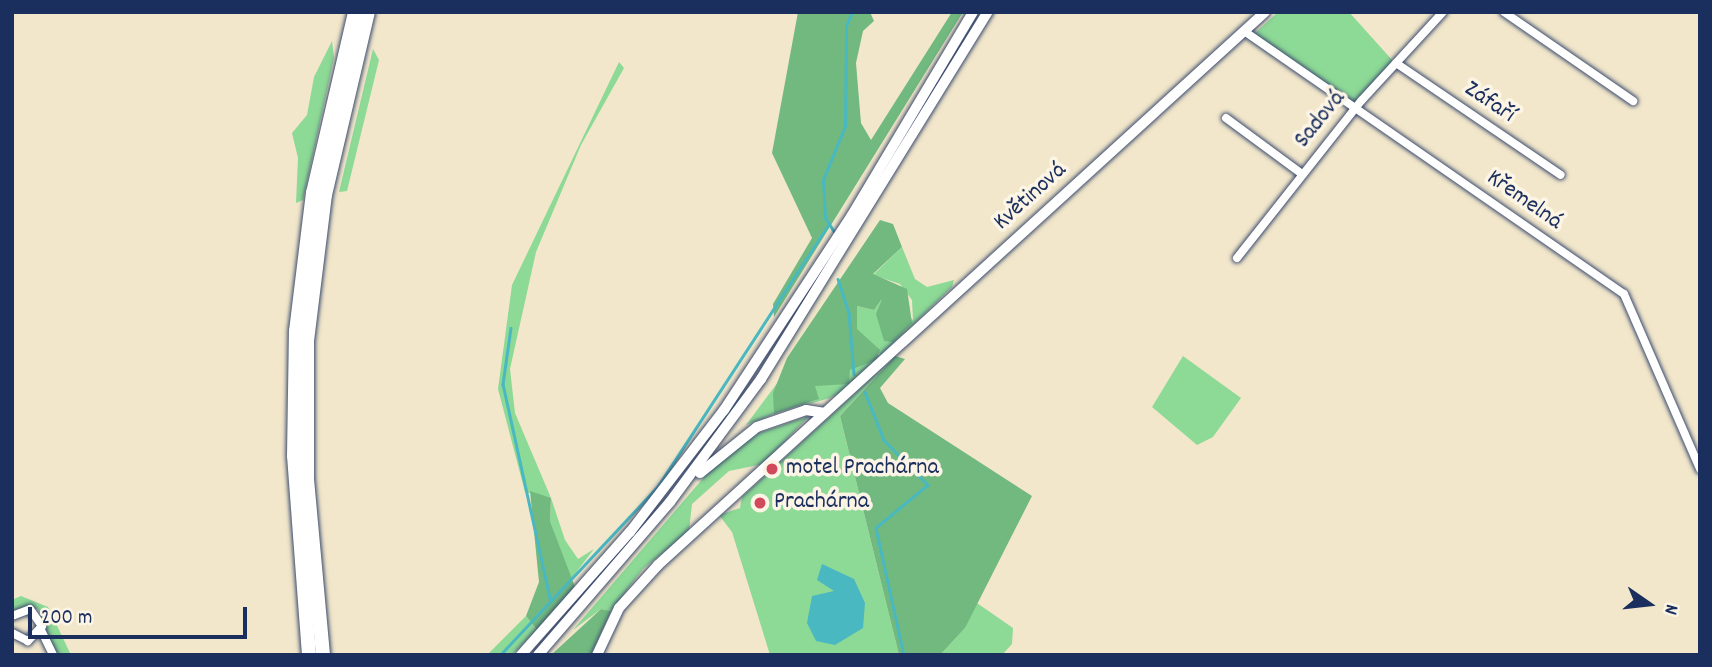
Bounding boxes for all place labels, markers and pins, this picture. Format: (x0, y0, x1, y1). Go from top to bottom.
place label: motel Prachárna (786, 455, 939, 483)
marker: motel Prachárna (764, 461, 780, 477)
place label: Prachárna (774, 489, 869, 517)
marker: Prachárna (752, 495, 768, 511)

